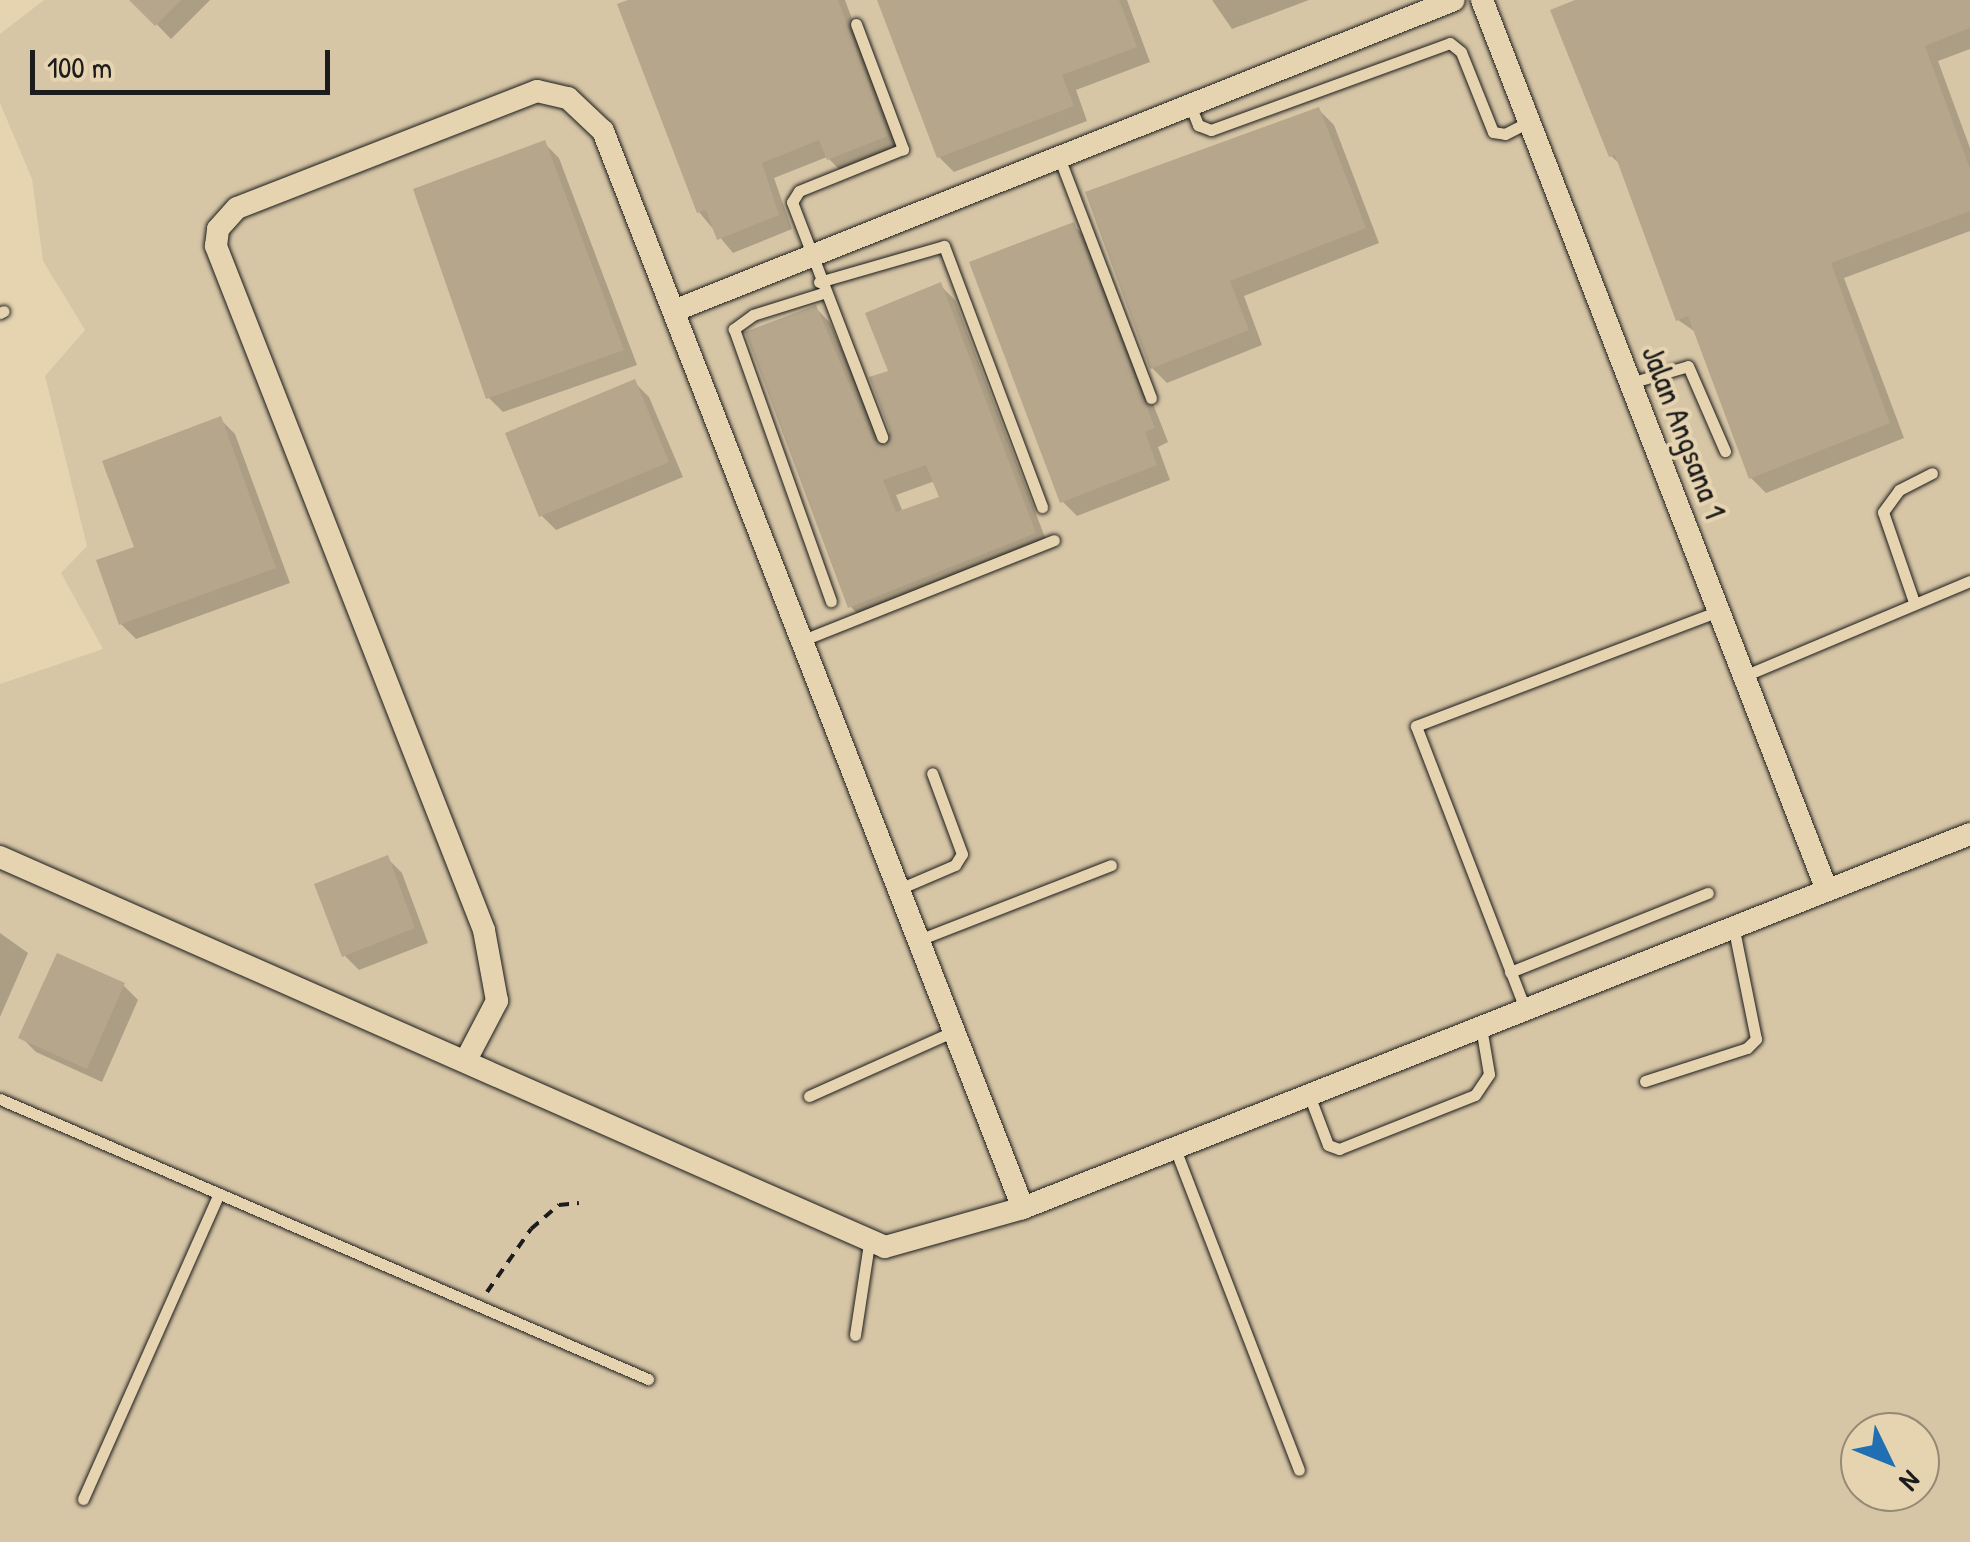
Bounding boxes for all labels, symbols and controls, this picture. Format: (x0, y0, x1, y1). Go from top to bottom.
scale bar (35, 30, 335, 92)
text: 100 m (47, 47, 112, 87)
street label: Jalan Angsana 1 (1633, 340, 1735, 524)
north arrow (1840, 1412, 1940, 1512)
text: N (1891, 1463, 1929, 1500)

